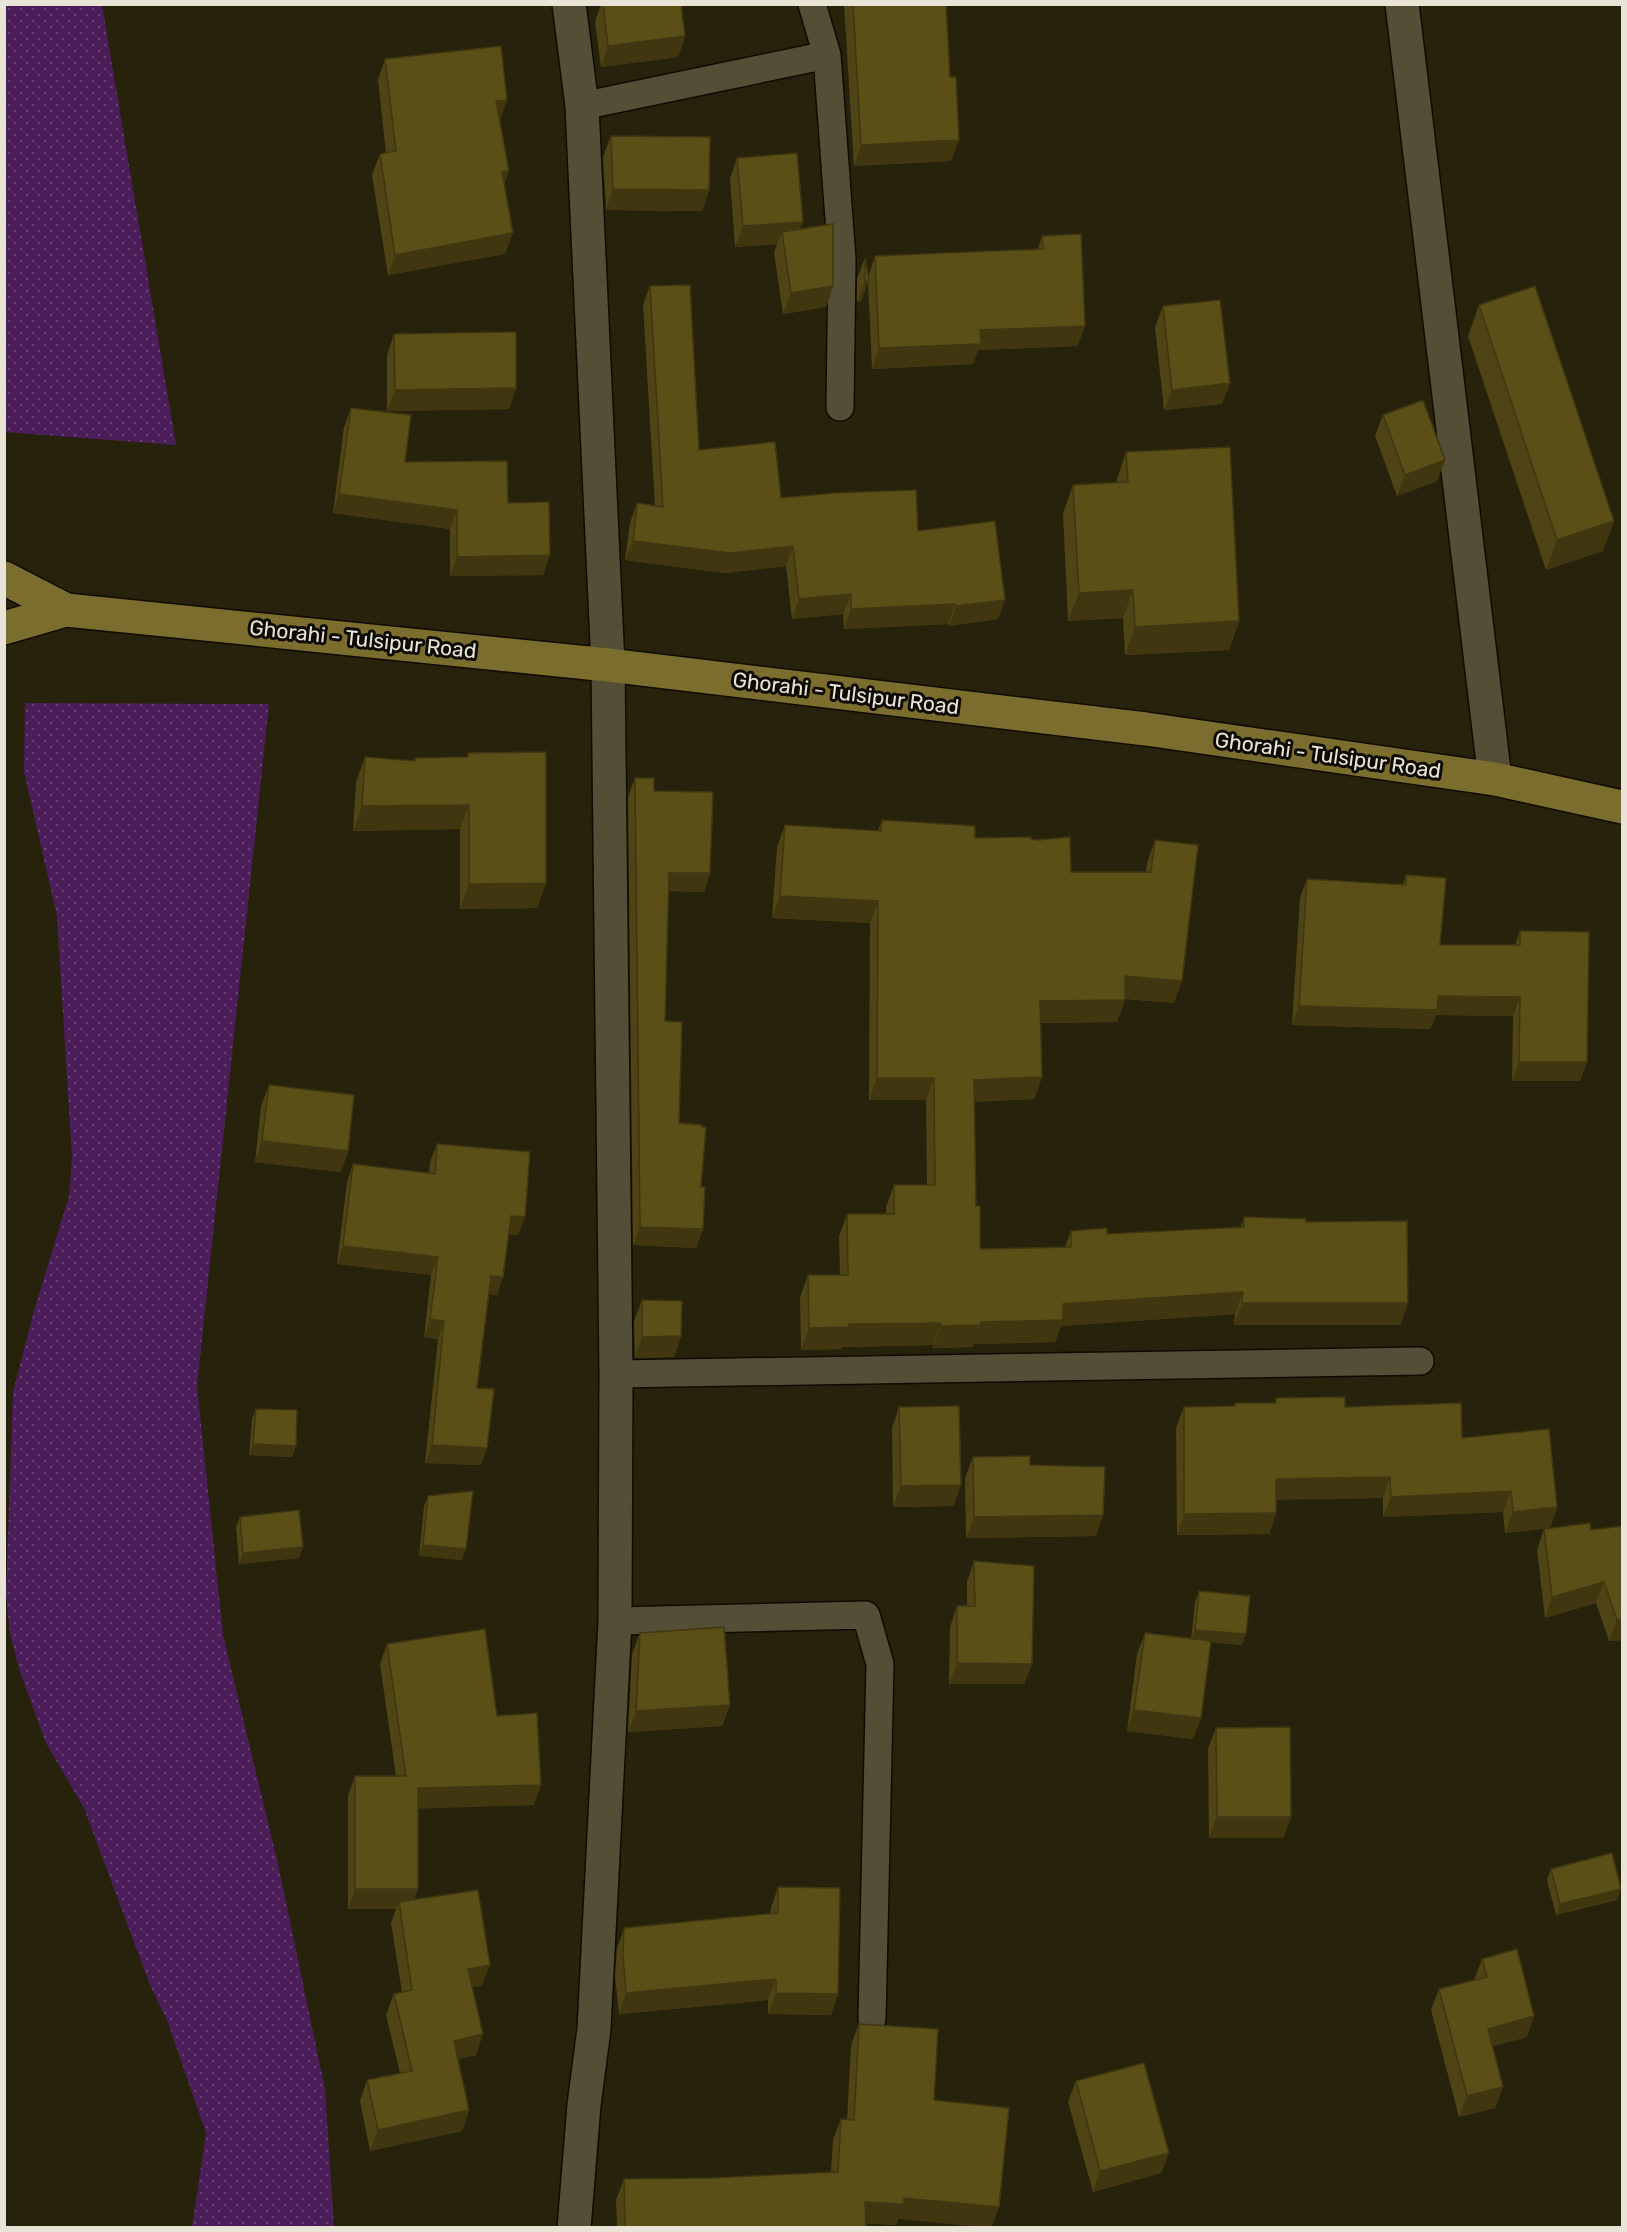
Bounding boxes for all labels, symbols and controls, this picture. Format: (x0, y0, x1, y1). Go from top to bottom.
street label: Ghorahi - Tulsipur Road (248, 615, 478, 663)
street label: Ghorahi - Tulsipur Road (731, 667, 961, 719)
street label: Ghorahi - Tulsipur Road (1213, 727, 1443, 783)

